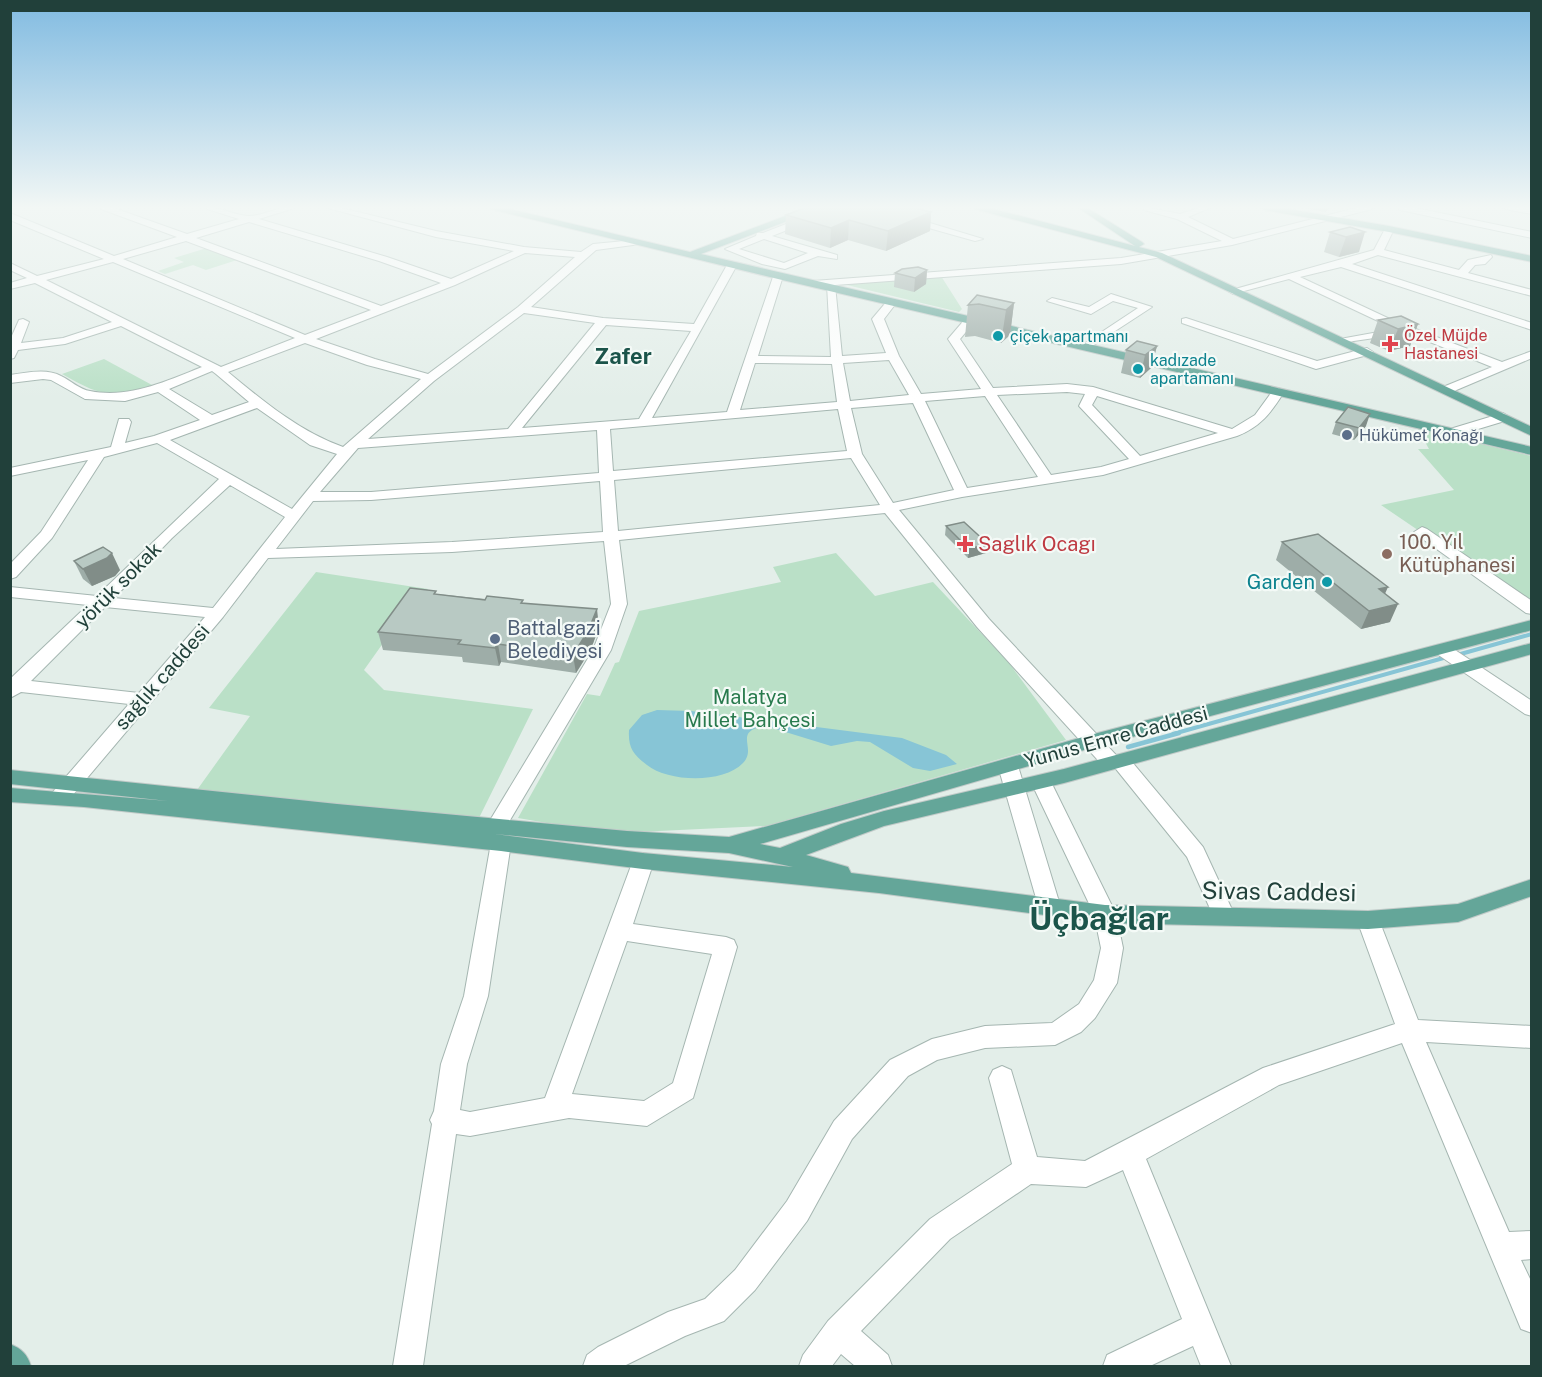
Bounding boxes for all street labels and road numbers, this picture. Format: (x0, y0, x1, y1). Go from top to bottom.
street label: yörük sokak (70, 537, 166, 633)
street label: sağlık caddesi (110, 619, 214, 735)
street label: Yunus Emre Caddesi (1022, 701, 1210, 773)
street label: Sivas Caddesi (1201, 876, 1357, 906)

